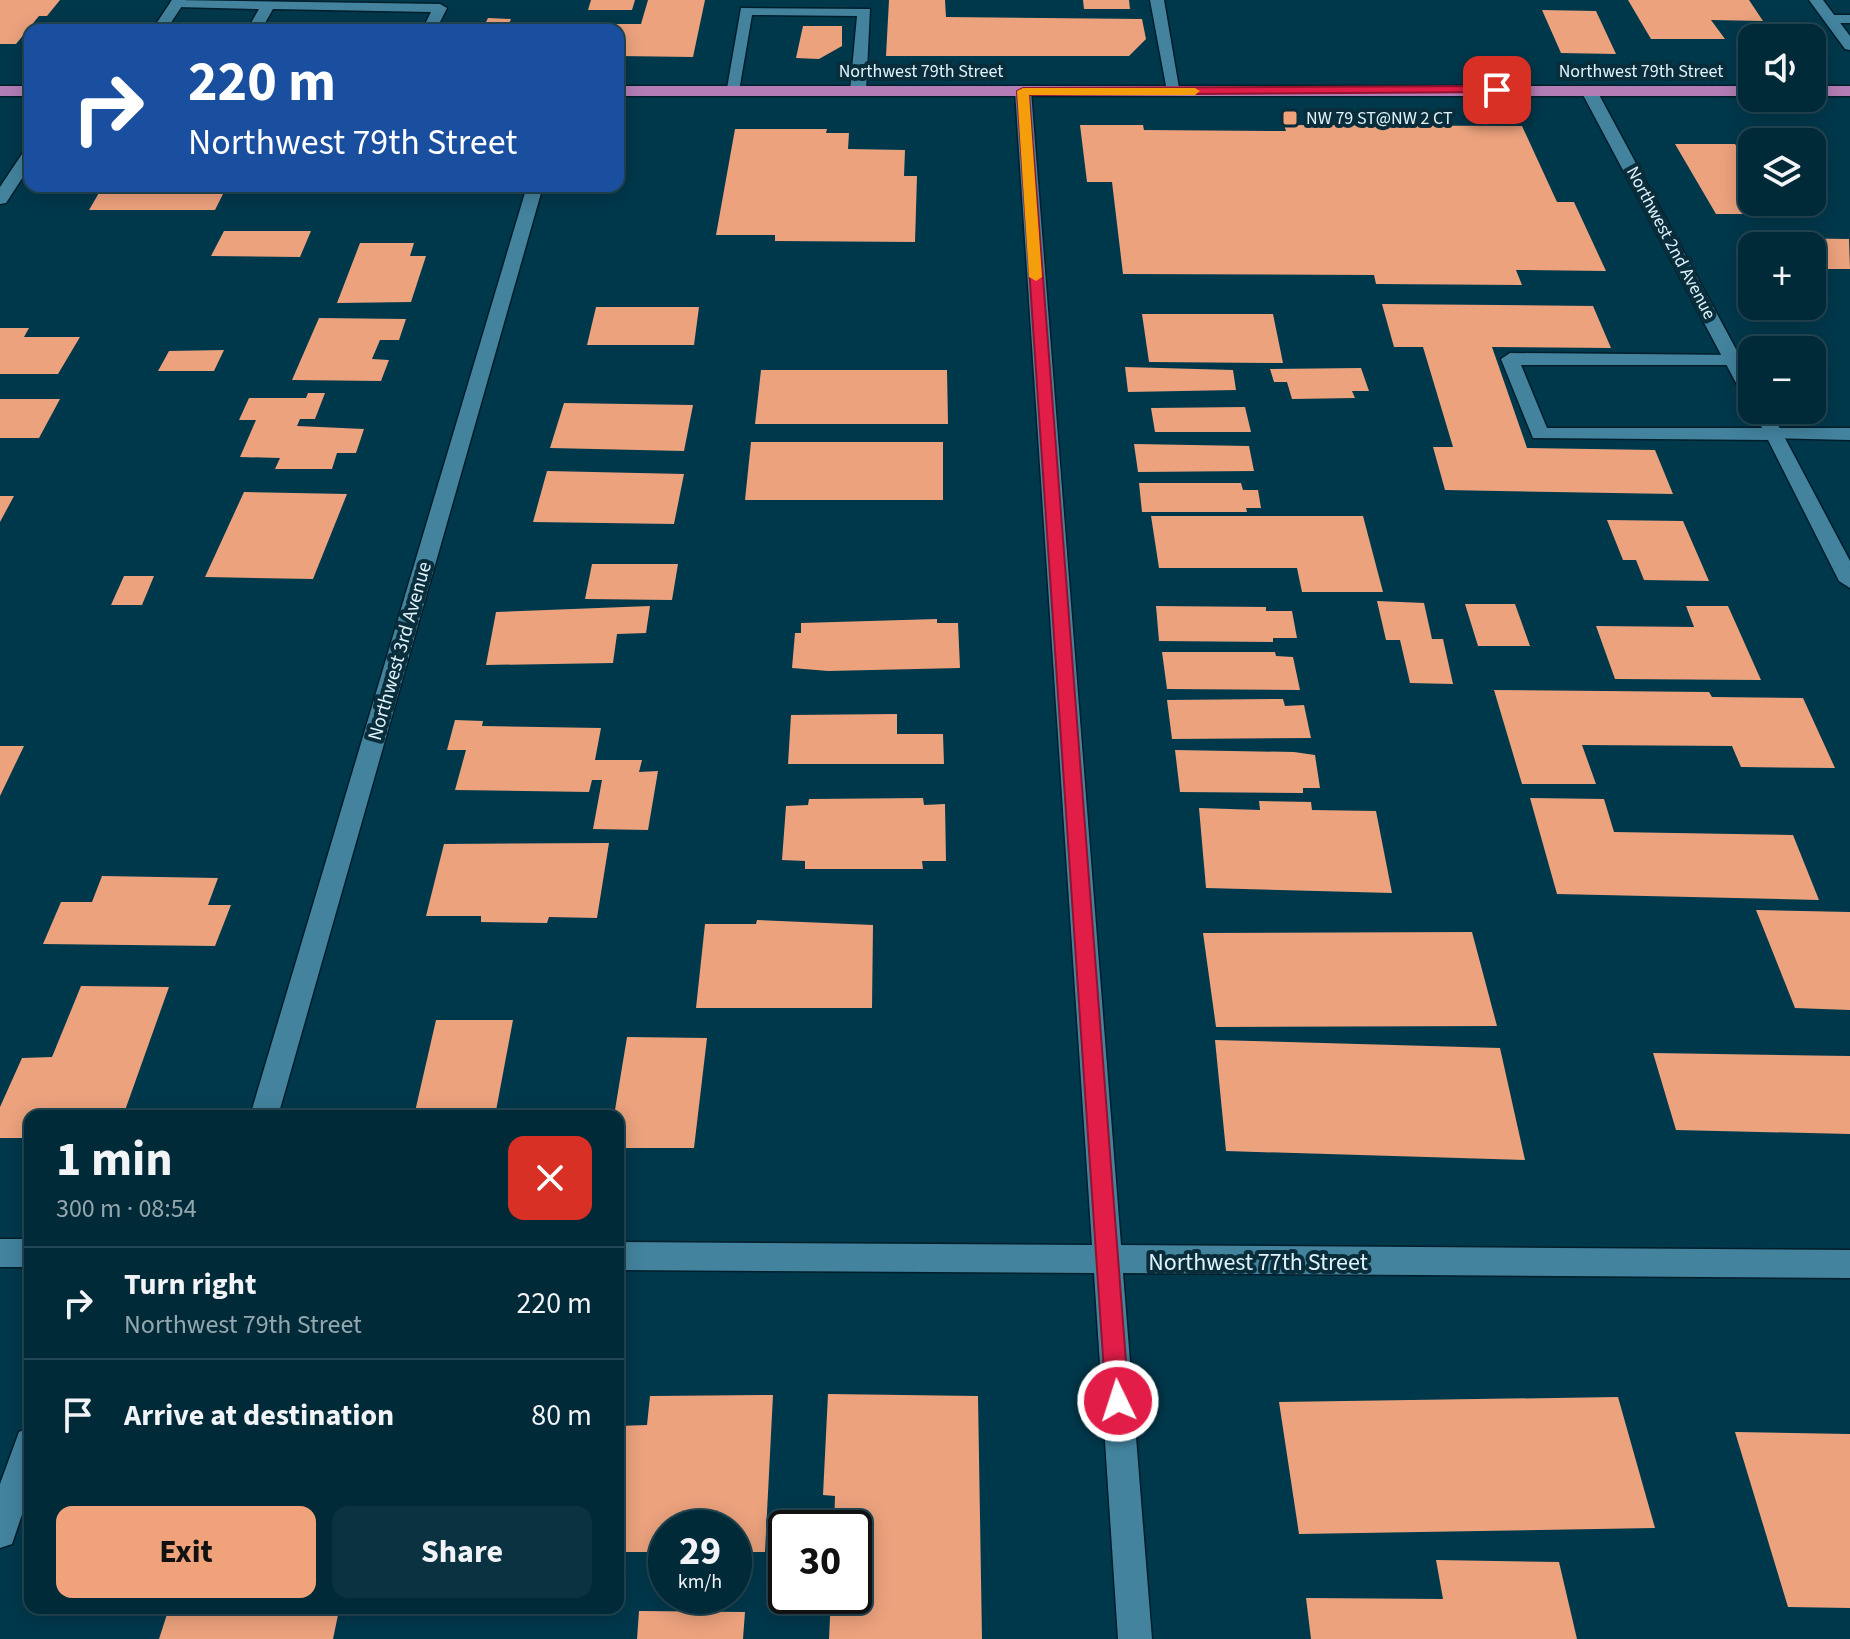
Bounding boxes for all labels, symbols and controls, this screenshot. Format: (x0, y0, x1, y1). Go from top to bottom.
map controls (1738, 24, 1826, 424)
button: sound (1738, 24, 1826, 112)
text: 220 m (188, 43, 336, 122)
icon: right (56, 56, 160, 160)
pin (1463, 56, 1531, 124)
street label: Northwest 79th Street (839, 59, 1003, 84)
street label: Northwest 79th Street (1559, 59, 1723, 84)
icon: arrive (1475, 68, 1519, 112)
place label: NW 79 ST@NW 2 CT (1306, 106, 1453, 131)
marker: NW 79 ST@NW 2 CT (1281, 109, 1299, 127)
text: Northwest 79th Street (188, 117, 517, 168)
button: layers (1738, 128, 1826, 216)
street label: Northwest 2nd Avenue (1620, 162, 1722, 324)
button: + (1738, 232, 1826, 320)
button: − (1738, 336, 1826, 424)
street label: Northwest 3rd Avenue (361, 558, 439, 744)
text: 1 min (56, 1126, 173, 1194)
button: close (508, 1136, 592, 1220)
text: 300 m · 08:54 (56, 1190, 197, 1227)
street label: Northwest 77th Street (1148, 1245, 1368, 1280)
text: Turn right (124, 1263, 256, 1306)
icon: right (56, 1281, 100, 1325)
text: 220 m (516, 1282, 592, 1325)
text: Northwest 79th Street (124, 1306, 362, 1343)
position arrow (1076, 1359, 1160, 1443)
icon: arrive (56, 1393, 100, 1437)
text: Arrive at destination (124, 1394, 394, 1437)
text: 80 m (531, 1394, 592, 1437)
button: Exit (56, 1506, 316, 1598)
button: Share (332, 1506, 592, 1598)
speed limit sign: 30 (768, 1510, 872, 1614)
text: 29 (679, 1523, 721, 1580)
text: km/h (678, 1568, 722, 1596)

